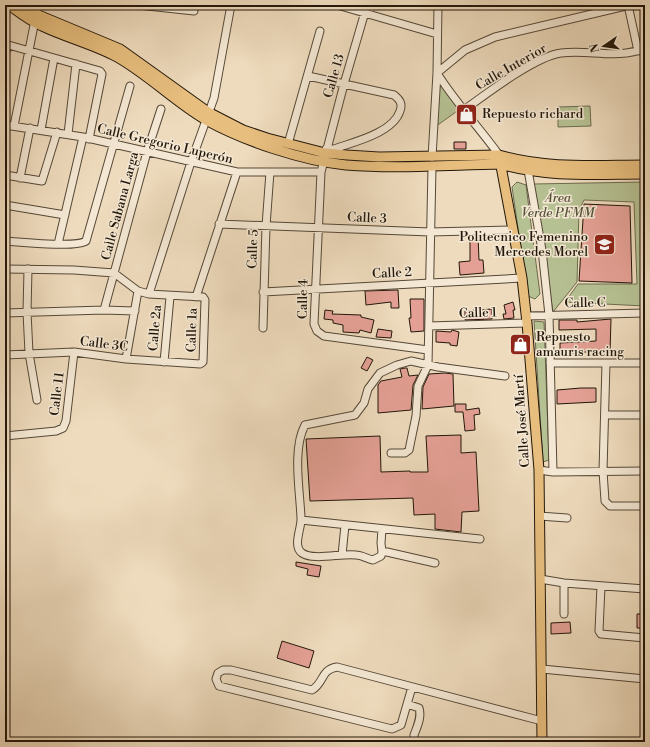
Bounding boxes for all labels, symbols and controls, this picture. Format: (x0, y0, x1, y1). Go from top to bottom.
north arrow (584, 26, 624, 66)
street label: Calle Interior (473, 40, 550, 94)
text: N (587, 42, 603, 54)
street label: Calle 13 (320, 52, 348, 100)
shop icon: Repuesto richard (453, 101, 479, 127)
place label: Repuesto richard (482, 106, 584, 122)
street label: Calle Gregorio Luperón (96, 121, 235, 167)
street label: Calle Sabana Larga (98, 150, 142, 262)
park label: Área Verde PFMM (522, 189, 596, 221)
street label: Calle 3 (347, 209, 387, 227)
street label: Calle 5 (244, 229, 262, 269)
place label: Politecnico Femenino Mercedes Morel (459, 229, 588, 260)
school or university icon: Politecnico Femenino Mercedes Morel (591, 231, 617, 257)
street label: Calle 2 (372, 264, 412, 282)
street label: Calle 4 (295, 279, 311, 319)
street label: Calle C (564, 295, 606, 311)
street label: Calle 2a (145, 304, 165, 352)
street label: Calle 1 (459, 304, 498, 322)
street label: Calle 1a (183, 307, 201, 353)
place label: Repuesto amauris racing (536, 329, 624, 360)
shop icon: Repuesto amauris racing (508, 331, 534, 357)
street label: Calle 3C (79, 333, 129, 355)
street label: Calle 11 (46, 371, 68, 417)
street label: Calle José Martí (511, 373, 533, 468)

